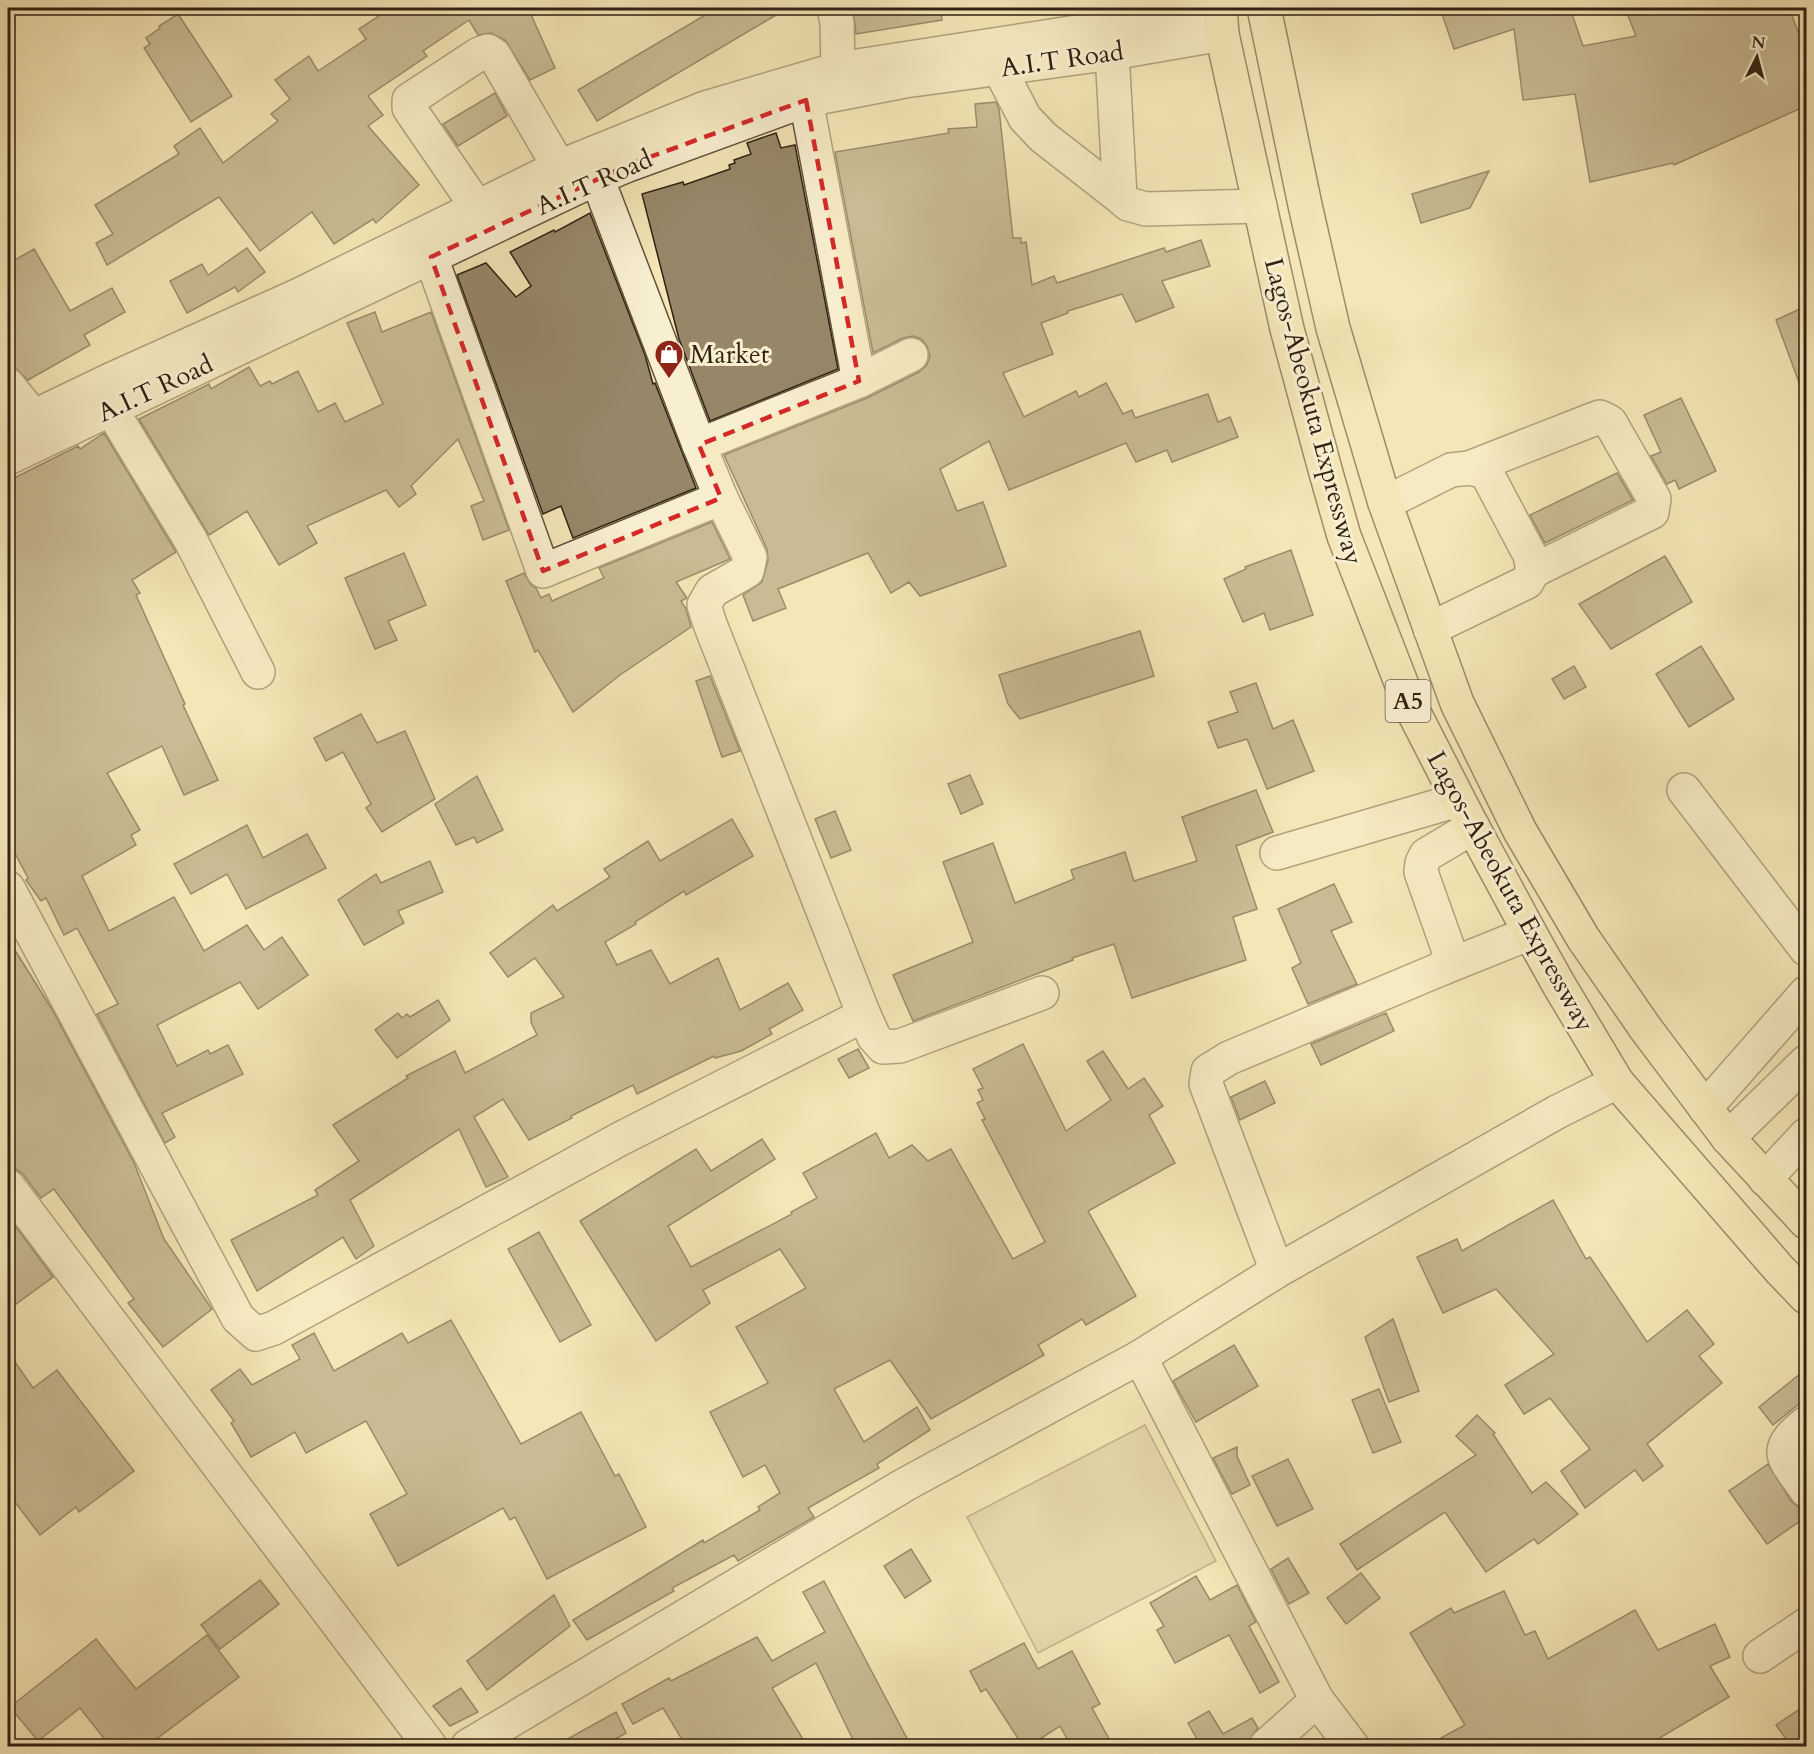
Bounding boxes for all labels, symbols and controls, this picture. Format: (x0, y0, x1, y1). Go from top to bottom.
north arrow (1727, 27, 1787, 87)
text: N (1750, 31, 1767, 55)
street label: A.I.T Road (998, 34, 1126, 85)
street label: A.I.T Road (531, 141, 658, 224)
street label: Lagos-Abeokuta Expressway (1256, 254, 1371, 569)
place label: Market (690, 337, 769, 372)
shop icon: Market (653, 338, 685, 380)
street label: A.I.T Road (92, 346, 219, 430)
road number: A5 (1386, 680, 1430, 722)
street label: Lagos-Abeokuta Expressway (1419, 745, 1603, 1038)

